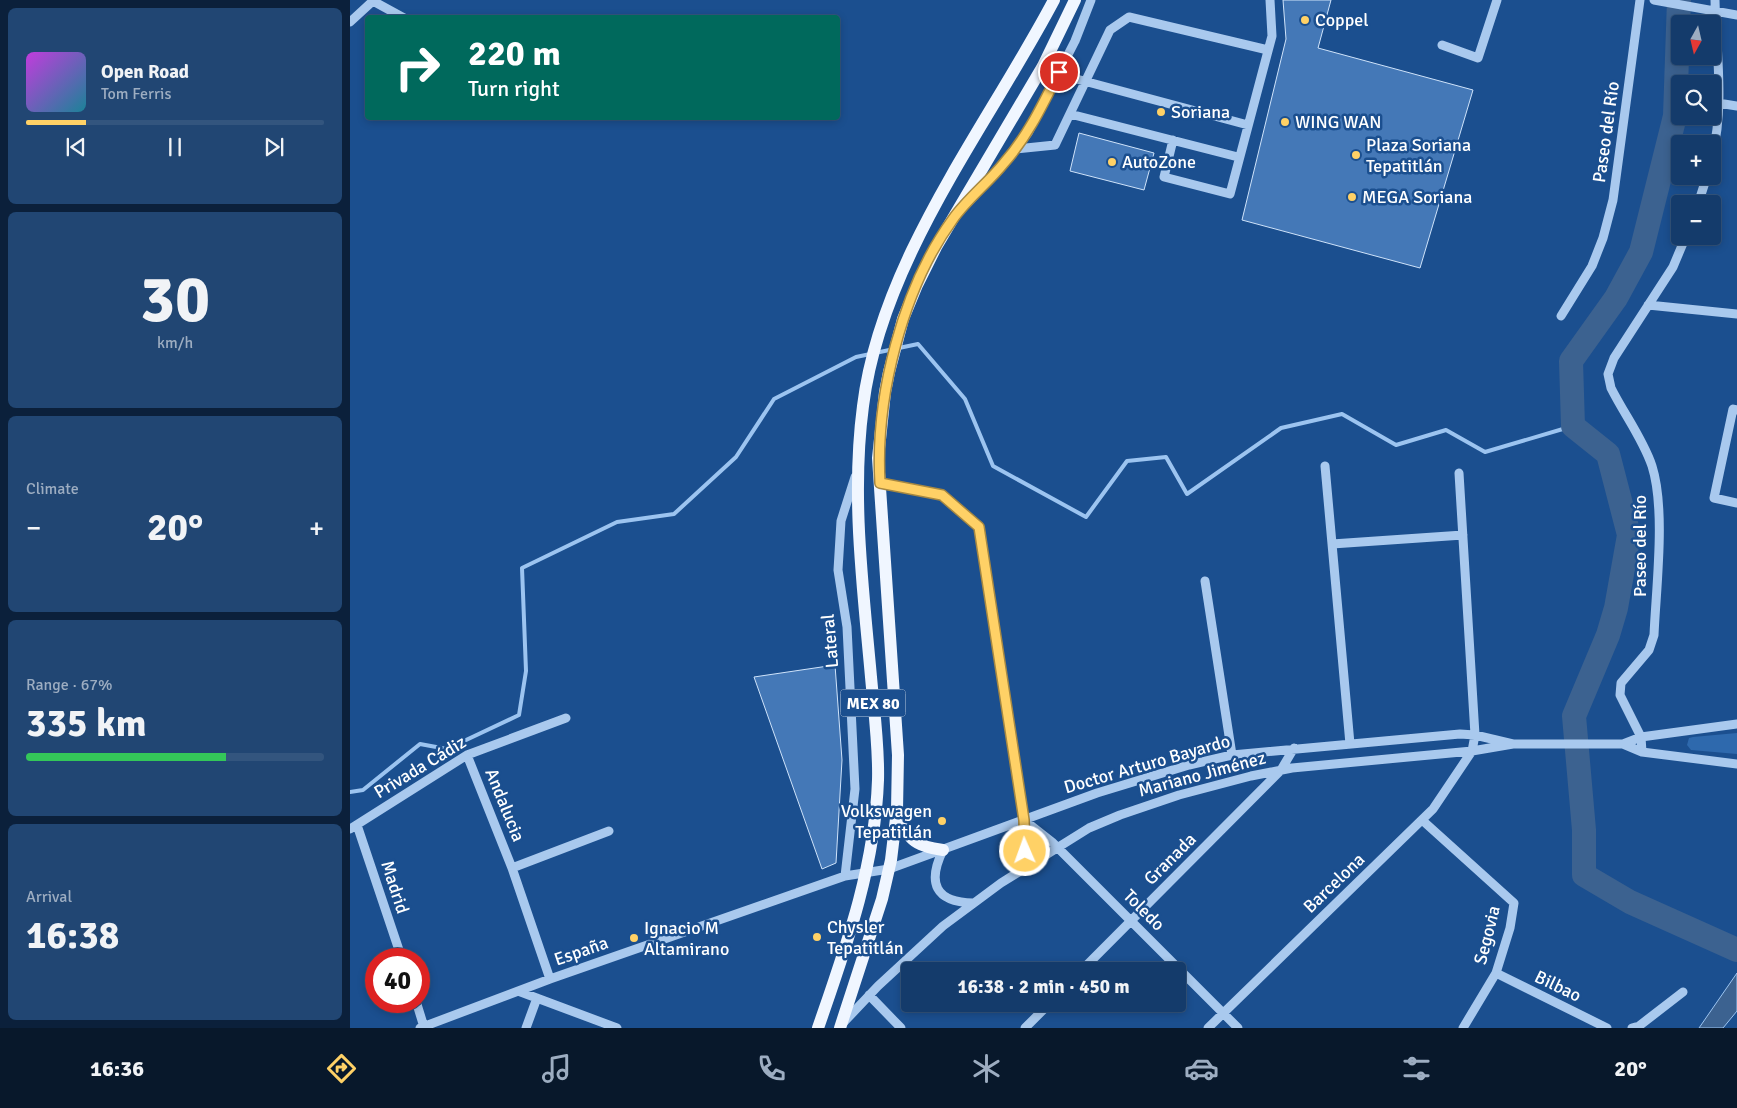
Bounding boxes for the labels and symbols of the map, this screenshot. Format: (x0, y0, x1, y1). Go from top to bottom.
place label: Coppel (1315, 9, 1368, 31)
marker: Coppel (1299, 14, 1311, 26)
north arrow (1671, 15, 1721, 65)
pin (1038, 51, 1080, 93)
street label: Paseo del Río (1588, 80, 1624, 184)
place label: Soriana (1171, 101, 1230, 123)
marker: Soriana (1155, 106, 1167, 118)
place label: WING WAN (1295, 111, 1381, 133)
marker: WING WAN (1279, 116, 1291, 128)
place label: Plaza Soriana Tepatitlán (1366, 134, 1471, 177)
marker: Plaza Soriana Tepatitlán (1350, 149, 1362, 161)
place label: AutoZone (1122, 151, 1196, 173)
marker: AutoZone (1106, 156, 1118, 168)
place label: MEGA Soriana (1362, 186, 1472, 208)
marker: MEGA Soriana (1346, 191, 1358, 203)
street label: Paseo del Río (1629, 495, 1651, 597)
street label: Lateral (817, 613, 843, 669)
road number: MEX 80 (840, 690, 906, 716)
street label: Doctor Arturo Bayardo (1061, 730, 1233, 798)
street label: Privada Cádiz (370, 731, 470, 803)
street label: Mariano Jiménez (1136, 746, 1268, 802)
street label: Andalucia (480, 765, 530, 845)
place label: Volkswagen Tepatitlán (841, 800, 932, 843)
marker: Volkswagen Tepatitlán (936, 815, 948, 827)
position arrow (998, 824, 1050, 876)
street label: Granada (1139, 828, 1201, 890)
street label: Barcelona (1299, 848, 1369, 918)
street label: Madrid (376, 858, 414, 916)
street label: Toledo (1119, 885, 1169, 935)
street label: Segovia (1469, 903, 1505, 967)
place label: Chysler Tepatitlán (827, 916, 904, 959)
place label: Ignacio M Altamirano (644, 917, 729, 960)
marker: Chysler Tepatitlán (811, 931, 823, 943)
street label: España (551, 932, 611, 970)
marker: Ignacio M Altamirano (628, 932, 640, 944)
speed limit sign: 40 (365, 948, 430, 1013)
street label: Bilbao (1531, 965, 1585, 1007)

